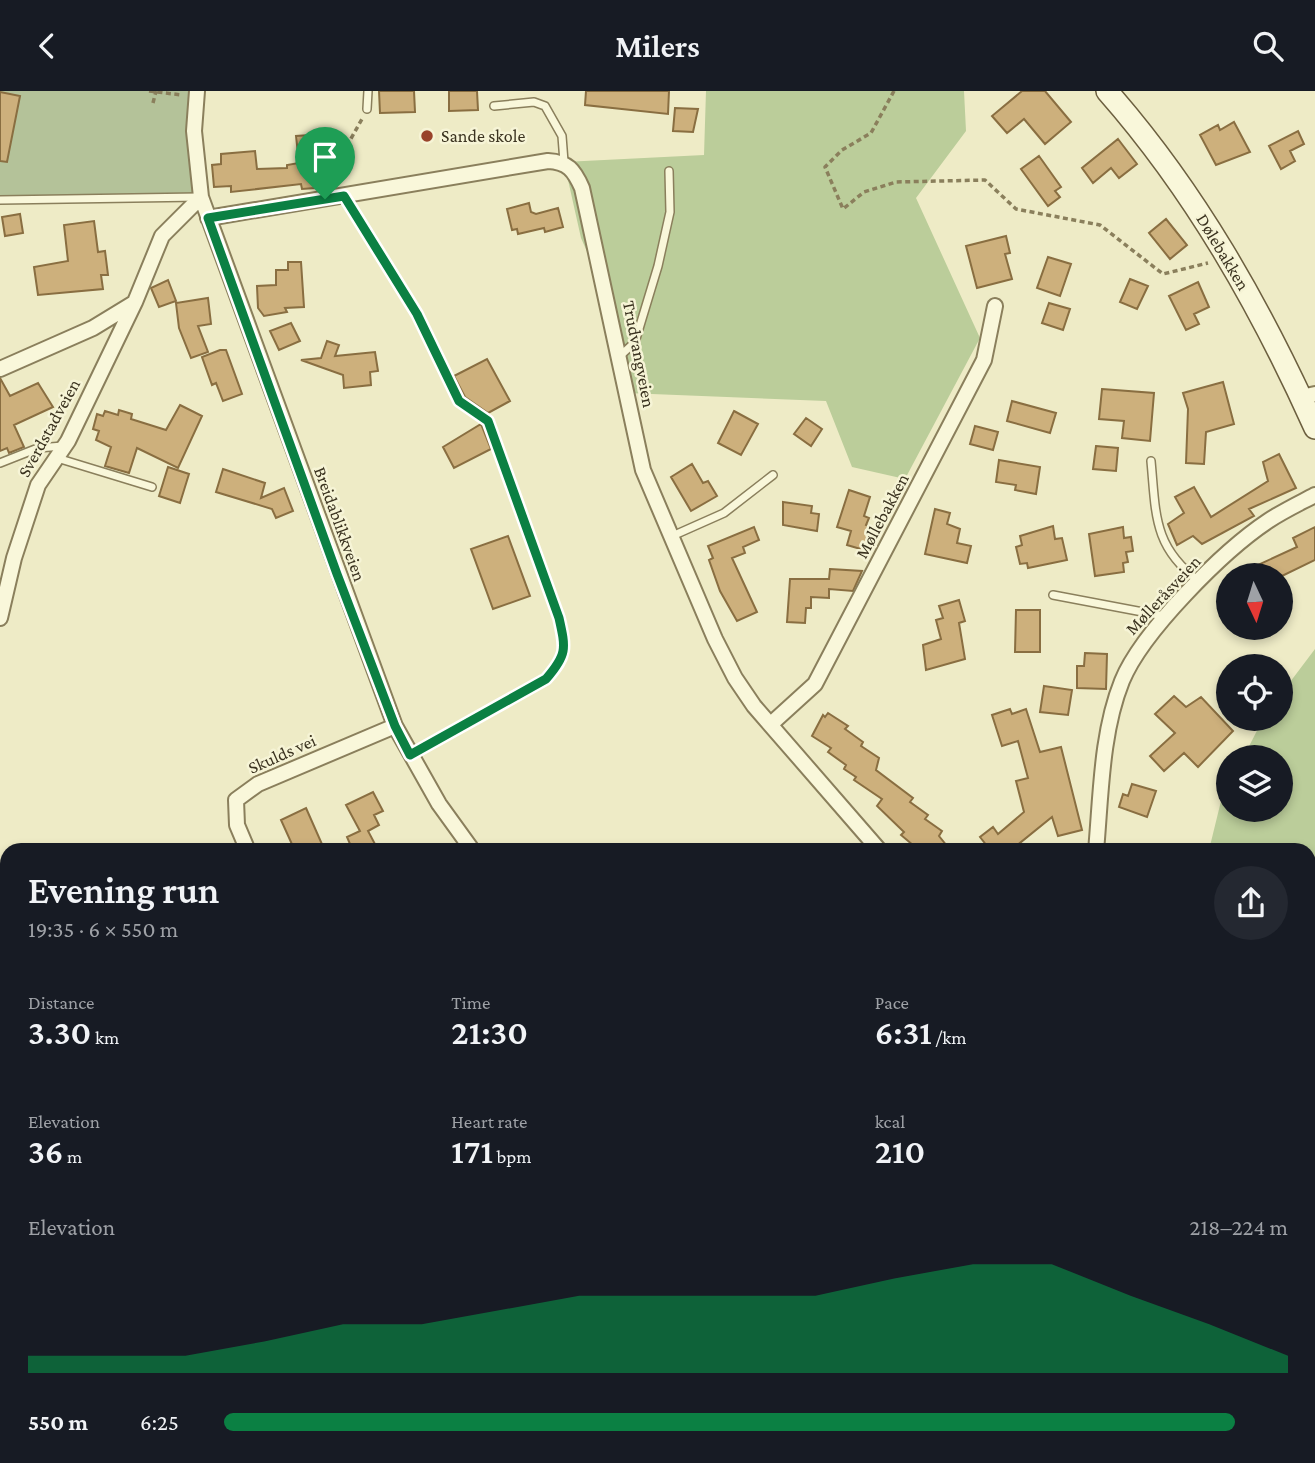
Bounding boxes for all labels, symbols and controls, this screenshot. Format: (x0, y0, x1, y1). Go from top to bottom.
icon: back (28, 27, 66, 65)
icon: search (1249, 27, 1287, 65)
text: Milers (615, 28, 700, 64)
place label: Sande skole (441, 126, 525, 146)
pin (295, 127, 355, 199)
marker: Sande skole (419, 128, 435, 144)
icon: arrive (306, 138, 344, 176)
street label: Dølebakken (1192, 210, 1254, 294)
street label: Trudvangveien (619, 299, 659, 409)
street label: Sverdstadveien (14, 375, 84, 480)
street label: Breidablikkveien (310, 464, 370, 584)
street label: Møllebakken (851, 470, 913, 562)
street label: Mølleråsveien (1121, 551, 1205, 639)
north arrow (1216, 563, 1293, 641)
map controls (1216, 563, 1293, 822)
button: locate (1216, 654, 1293, 731)
street label: Skulds vei (245, 730, 319, 778)
button: layers (1216, 745, 1293, 822)
button: share (1214, 866, 1288, 940)
text: Evening run (28, 869, 219, 911)
text: 19:35 · 6 × 550 m (28, 916, 178, 942)
text: Distance (28, 992, 94, 1013)
text: Time (451, 992, 490, 1013)
text: Pace (875, 992, 909, 1013)
text: 3.30 (28, 1013, 91, 1052)
text: 21:30 (451, 1013, 528, 1052)
text: 6:31 (875, 1013, 932, 1052)
text: km (91, 1027, 119, 1048)
text: /km (932, 1027, 966, 1048)
text: Elevation (28, 1111, 100, 1132)
text: Heart rate (451, 1111, 527, 1132)
text: kcal (875, 1111, 905, 1132)
text: 36 (28, 1132, 63, 1171)
text: 171 (451, 1132, 493, 1171)
text: 210 (875, 1132, 925, 1171)
text: m (63, 1146, 82, 1167)
text: bpm (493, 1146, 532, 1167)
text: Elevation (28, 1214, 115, 1240)
text: 218–224 m (1189, 1214, 1288, 1240)
text: 550 m (28, 1409, 88, 1435)
text: 6:25 (140, 1409, 179, 1435)

